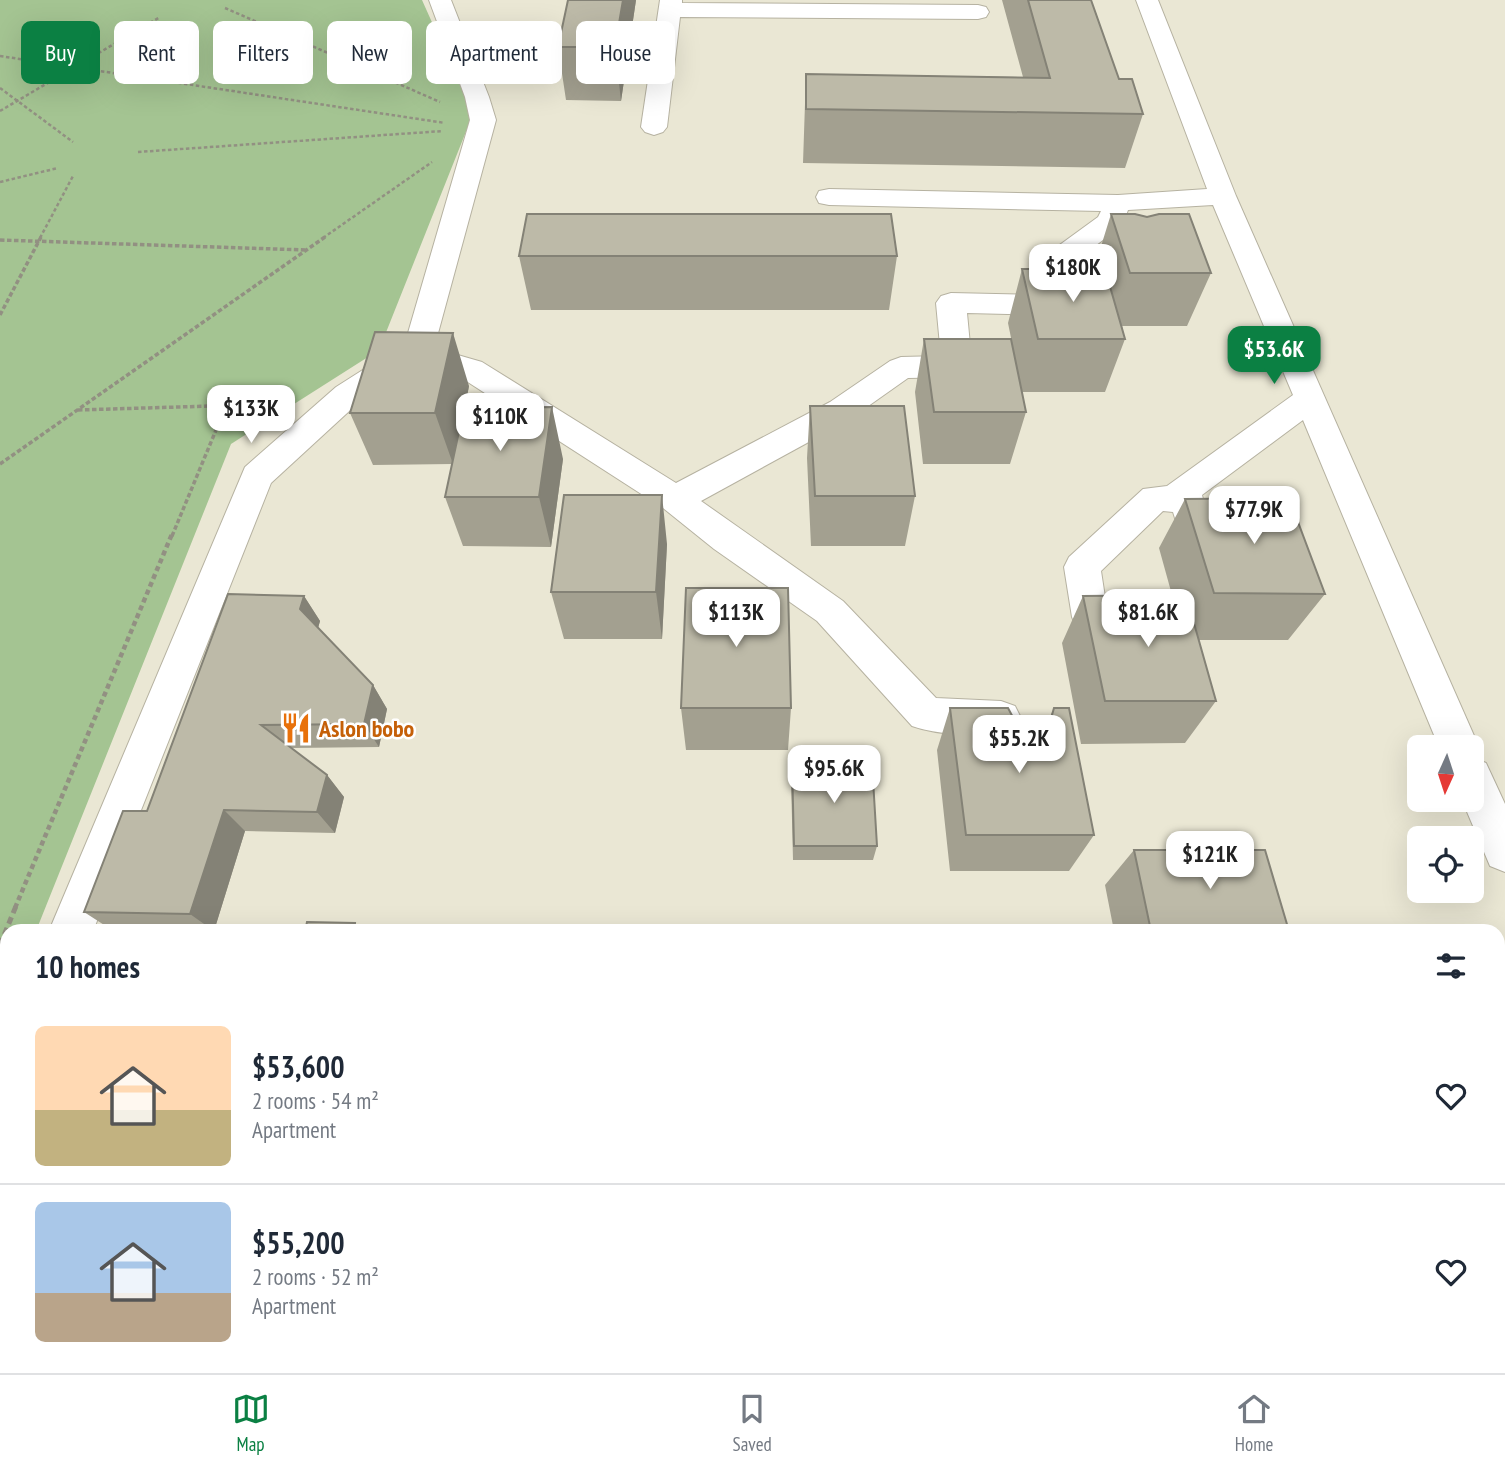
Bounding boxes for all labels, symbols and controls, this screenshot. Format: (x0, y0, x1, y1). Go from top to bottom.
chip: Buy (21, 21, 100, 84)
chip: Rent (114, 21, 199, 84)
chip: Filters (213, 21, 313, 84)
chip: New (327, 21, 412, 84)
chip: Apartment (426, 21, 562, 84)
chip: House (576, 21, 675, 84)
pin: $180K (1024, 244, 1122, 304)
text: $180K (1045, 252, 1101, 281)
pin: $53.6K (1217, 326, 1331, 386)
text: $53.6K (1244, 334, 1304, 363)
pin: $133K (202, 386, 300, 445)
text: $133K (223, 393, 279, 422)
pin: $110K (451, 393, 549, 453)
text: $110K (472, 401, 528, 430)
pin: $77.9K (1197, 486, 1311, 546)
text: $77.9K (1225, 494, 1283, 523)
pin: $113K (687, 590, 785, 649)
pin: $81.6K (1091, 590, 1205, 649)
text: $113K (708, 597, 764, 626)
text: $81.6K (1118, 597, 1178, 626)
restaurant icon: Aslon bobo (279, 711, 313, 745)
place label: Aslon bobo (318, 713, 415, 744)
pin: $55.2K (962, 716, 1076, 775)
text: $55.2K (989, 723, 1049, 752)
north arrow (1407, 735, 1484, 812)
map controls (1407, 735, 1484, 903)
pin: $95.6K (777, 746, 891, 805)
text: $95.6K (804, 753, 864, 782)
button: locate (1407, 826, 1484, 903)
pin: $121K (1161, 832, 1259, 891)
text: $121K (1182, 839, 1238, 868)
text: 10 homes (35, 947, 140, 986)
icon: filters (1432, 947, 1470, 985)
text: $53,600 (252, 1047, 345, 1086)
icon: home (91, 1054, 175, 1138)
icon: heart (1432, 1077, 1470, 1115)
text: 2 rooms · 54 m² (252, 1086, 379, 1115)
text: Apartment (252, 1115, 336, 1144)
text: $55,200 (252, 1223, 345, 1262)
icon: home (91, 1230, 175, 1314)
icon: heart (1432, 1253, 1470, 1291)
text: 2 rooms · 52 m² (252, 1262, 379, 1291)
text: Apartment (252, 1291, 336, 1320)
tab: Map (232, 1390, 270, 1456)
tab: Saved (733, 1390, 772, 1456)
tab: Home (1235, 1390, 1273, 1456)

